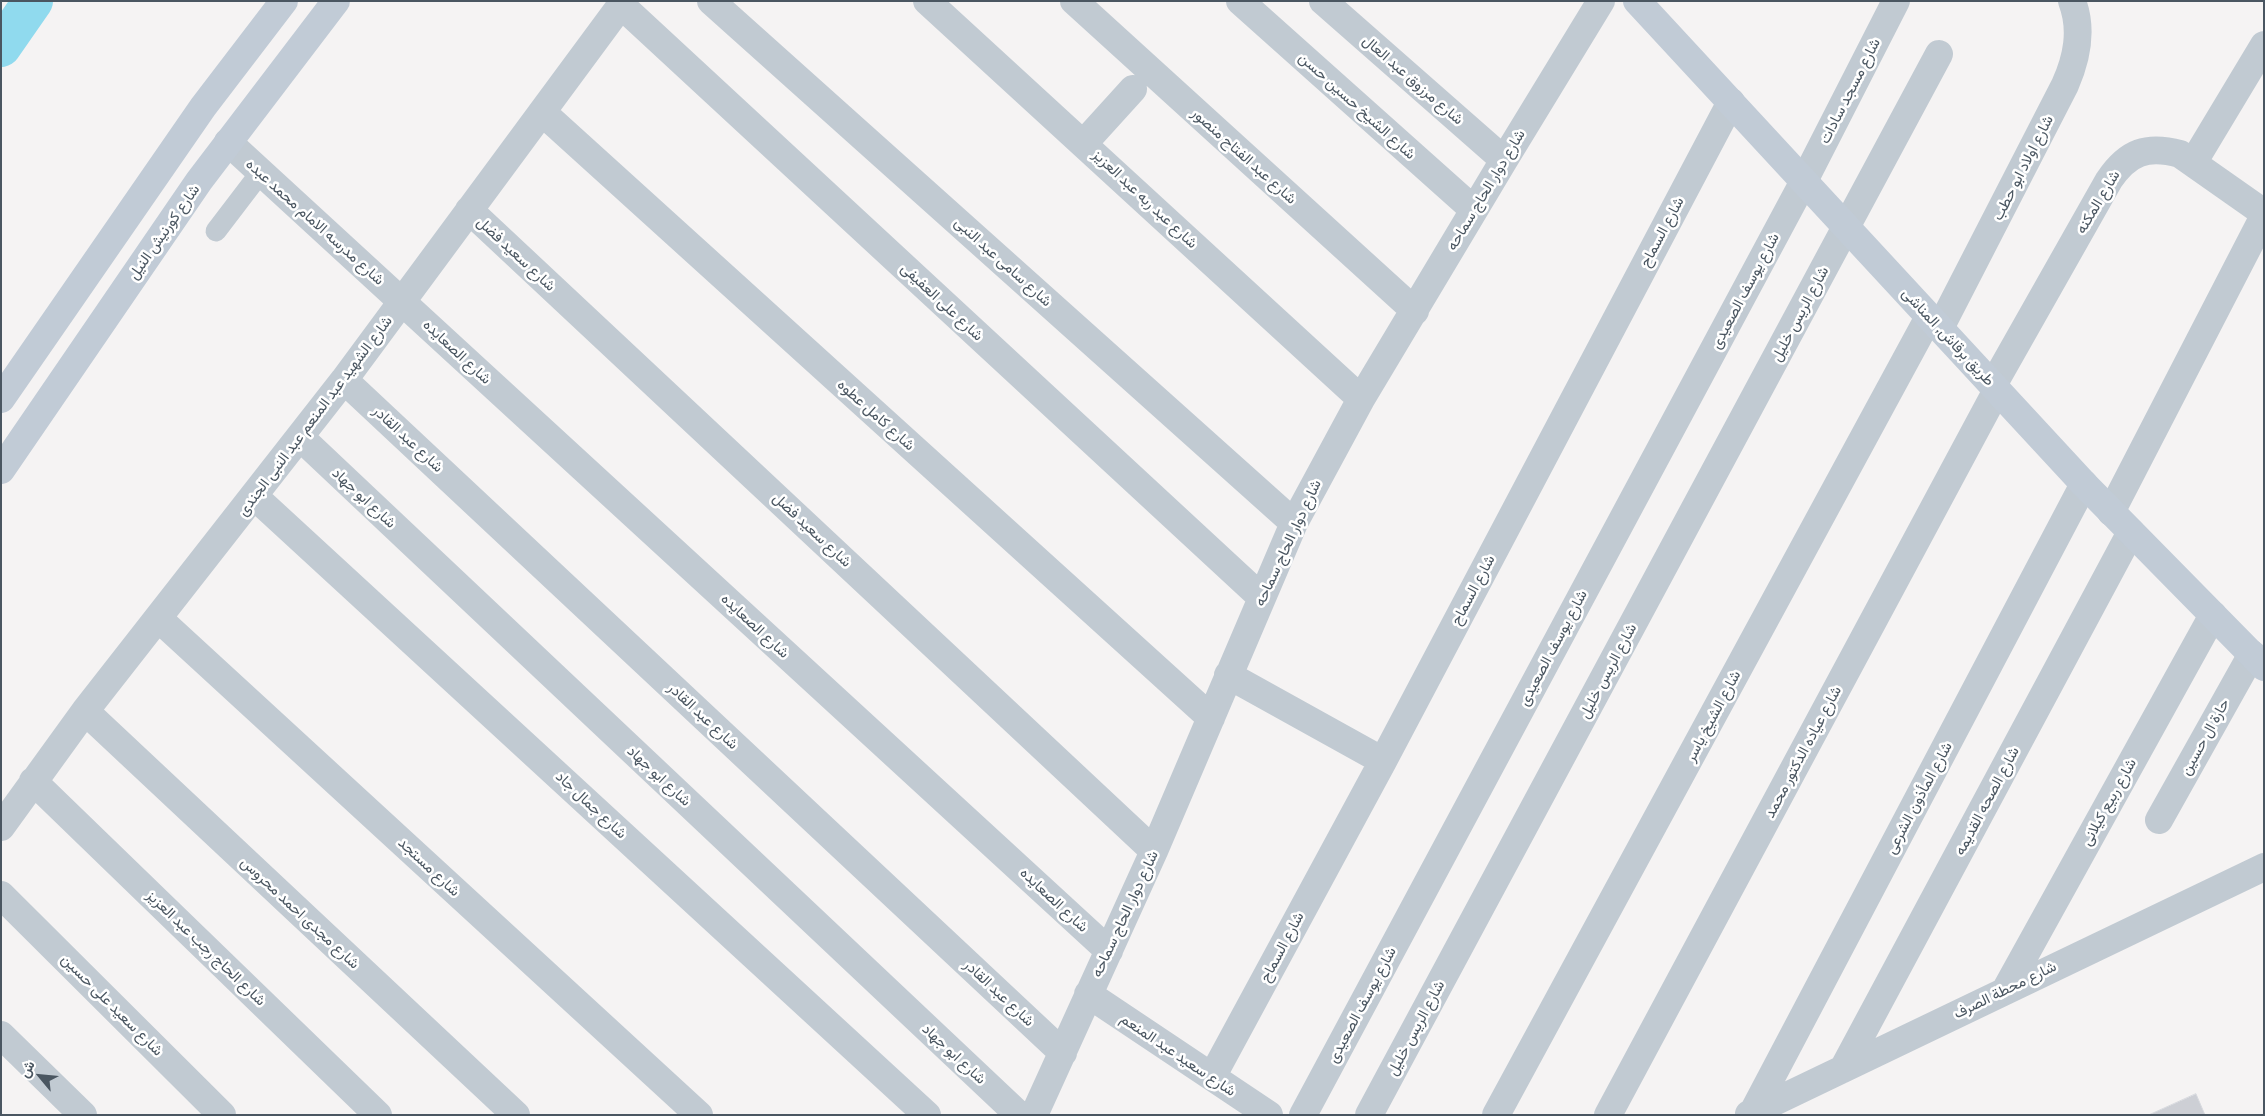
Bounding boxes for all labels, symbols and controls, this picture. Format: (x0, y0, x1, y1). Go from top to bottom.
street label: شارع مرزوق عبد العال (1359, 31, 1467, 129)
street label: شارع مسجد سادات (1816, 35, 1884, 147)
street label: شارع الشيخ حسين حسن (1295, 49, 1419, 163)
street label: شارع عبد الفتاح منصور (1188, 104, 1300, 208)
street label: شارع اولاد ابو حطب (1989, 112, 2057, 224)
street label: شارع دوار الحاج سماحه (1443, 126, 1529, 254)
street label: شارع عبد ربه عبد العزيز (1089, 146, 1201, 252)
street label: شارع مدرسه الامام محمد عبده (242, 155, 388, 289)
street label: شارع المكنه (2072, 167, 2124, 237)
street label: شارع كورنيش النيل (124, 181, 204, 283)
street label: شارع السماح (1636, 194, 1688, 270)
street label: شارع سعيد فضل (473, 213, 559, 295)
street label: شارع سامى عبد النبى (951, 213, 1055, 311)
street label: شارع يوسف الصعيدى (1707, 230, 1783, 352)
street label: شارع على العفيفى (897, 259, 987, 345)
street label: شارع الريس خليل (1767, 263, 1833, 365)
street label: طريق برقاش, المناشى (1898, 284, 1998, 390)
street label: شارع الشهيد عبد المنعم عبد النبى الجندى (234, 312, 396, 520)
street label: شارع الصعايده (419, 316, 495, 388)
street label: شارع كامل عطوه (834, 376, 918, 454)
street label: شارع عبد القادر (369, 402, 447, 476)
street label: شارع ابو جهاد (328, 464, 400, 532)
street label: شارع دوار الحاج سماحه (1251, 477, 1325, 609)
street label: شارع سعيد فضل (769, 489, 855, 571)
street label: شارع السماح (1447, 552, 1499, 628)
street label: شارع يوسف الصعيدى (1515, 587, 1591, 709)
street label: شارع الصعايده (717, 590, 793, 662)
street label: شارع الريس خليل (1575, 620, 1641, 722)
street label: شارع الشيخ ياسر (1681, 667, 1745, 765)
street label: شارع عبد القادر (664, 679, 742, 753)
street label: شارع عياده الدكتور محمد (1761, 683, 1845, 821)
street label: حارة ال حسين (2177, 696, 2233, 778)
street label: شارع المأذون الشرعى (1882, 739, 1956, 857)
street label: شارع ابو جهاد (623, 742, 695, 810)
street label: شارع الصحه القديمه (1951, 744, 2023, 858)
street label: شارع ربيع كيلانى (2078, 755, 2140, 849)
street label: شارع جمال جاد (552, 767, 630, 843)
street label: شارع مستجد (394, 834, 464, 900)
street label: شارع دوار الحاج سماحه (1088, 848, 1162, 980)
street label: شارع مجدى احمد محروس (237, 853, 363, 973)
street label: شارع الصعايده (1016, 864, 1092, 936)
street label: شارع الحاج رجب عبد العزيز (143, 886, 269, 1010)
street label: شارع السماح (1256, 909, 1308, 985)
street label: شارع يوسف الصعيدى (1324, 944, 1400, 1066)
street label: شارع سعيد على حسين (57, 950, 167, 1060)
street label: شارع عبد القادر (960, 956, 1038, 1030)
street label: شارع محطة الصرف (1951, 957, 2059, 1023)
street label: شارع الريس خليل (1383, 977, 1449, 1079)
street label: شارع سعيد عبد المنعم (1117, 1010, 1239, 1100)
street label: شارع ابو جهاد (918, 1020, 990, 1088)
north arrow (15, 1051, 65, 1101)
text: ش (16, 1058, 38, 1080)

